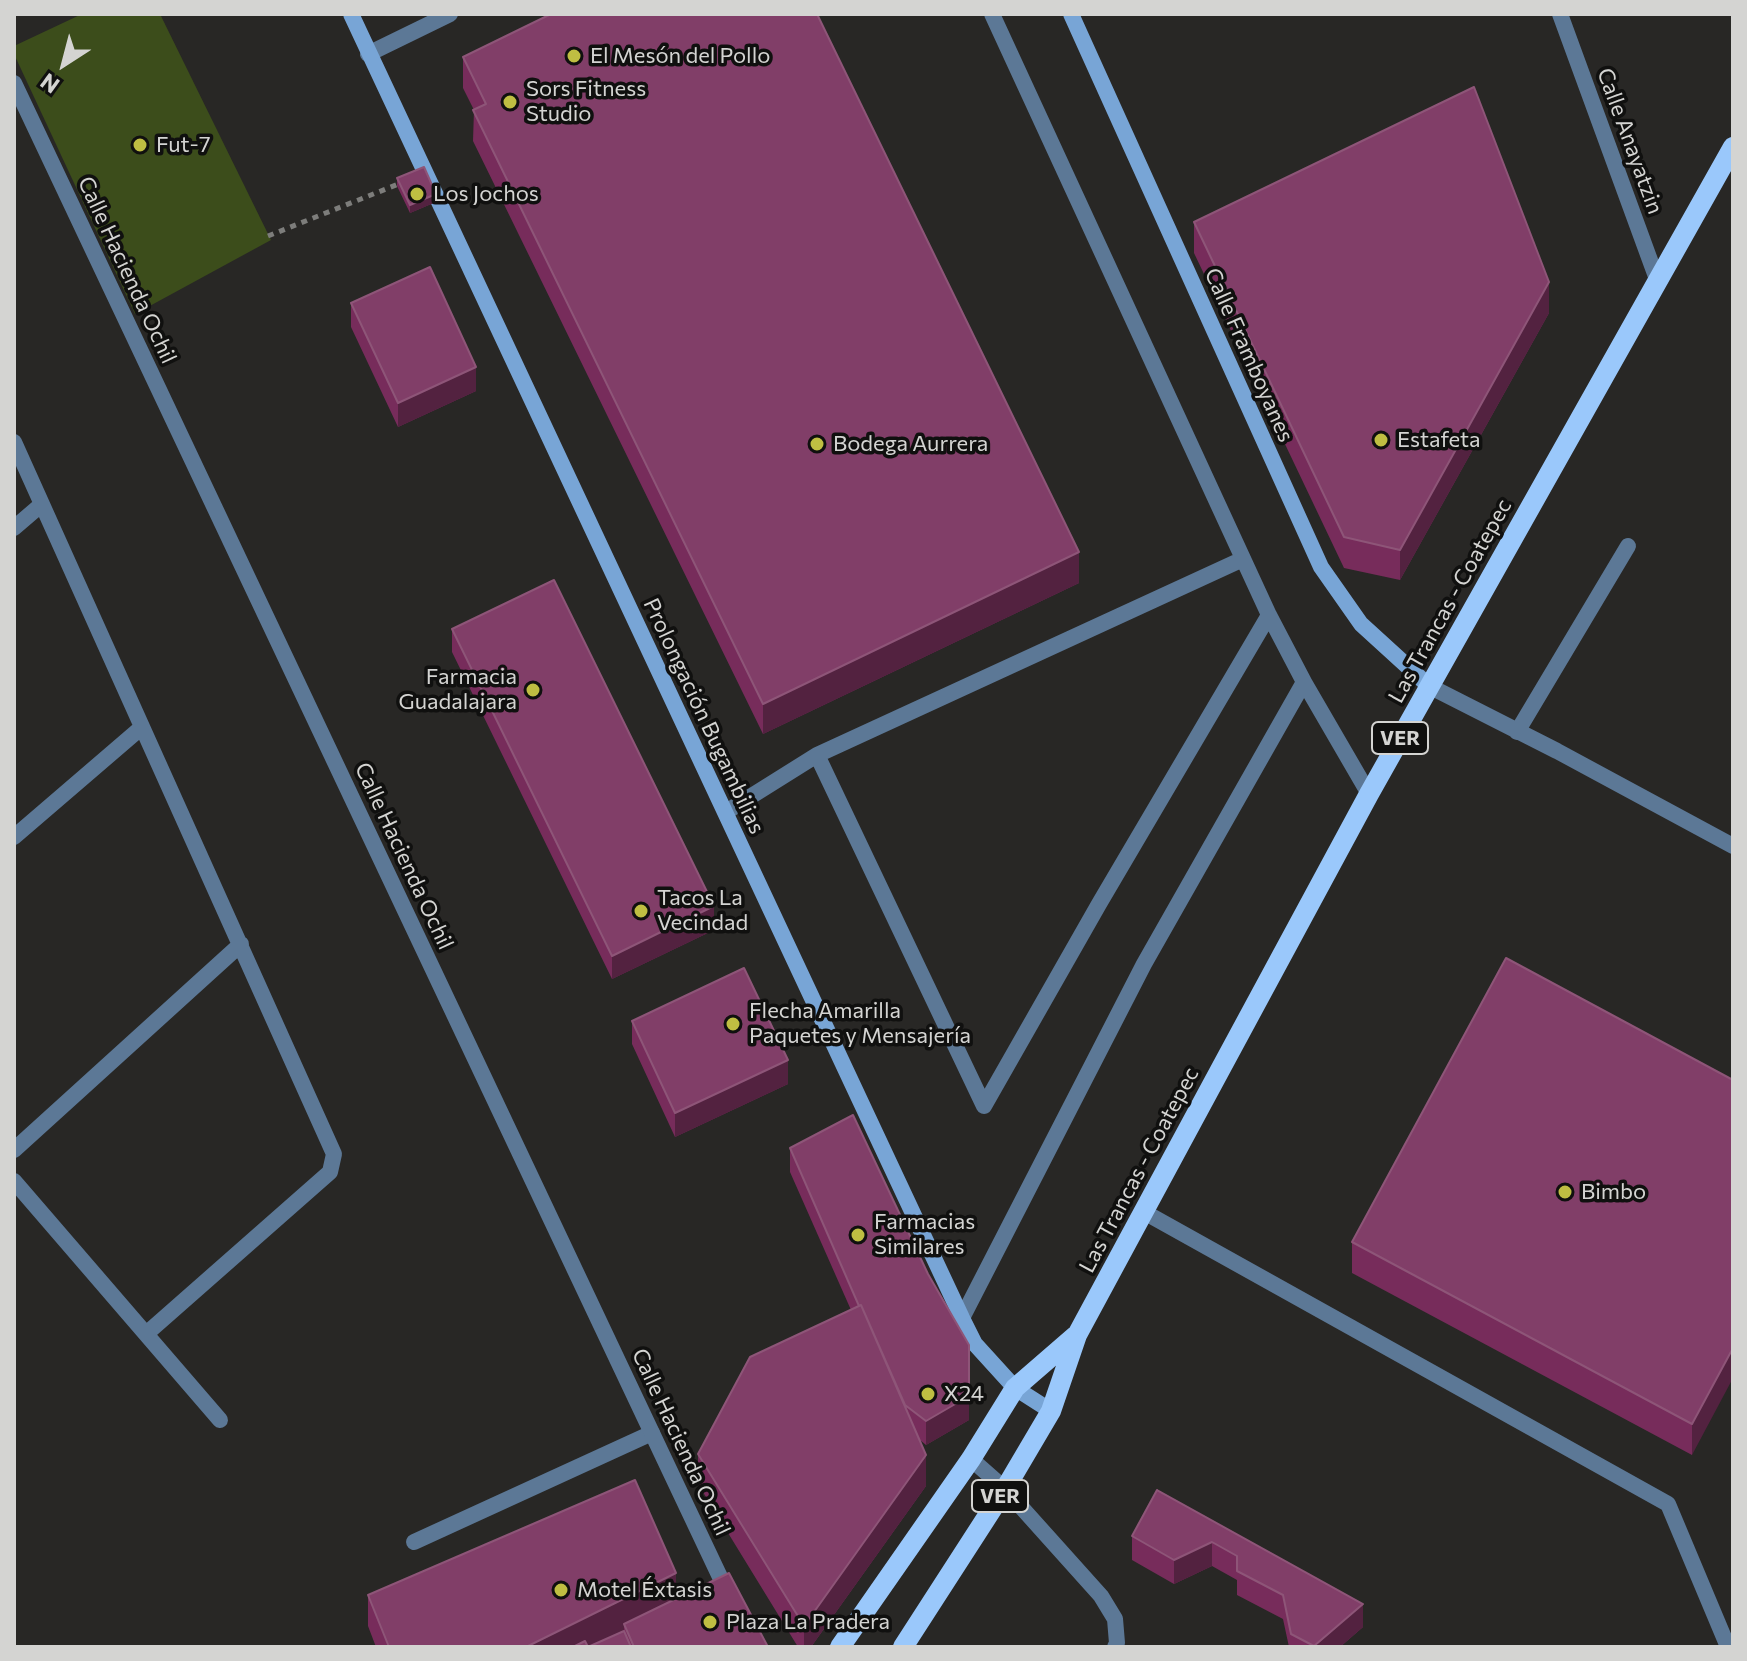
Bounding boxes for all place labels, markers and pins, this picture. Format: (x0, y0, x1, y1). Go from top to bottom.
place label: El Mesón del Pollo (590, 43, 770, 69)
marker: El Mesón del Pollo (565, 47, 583, 65)
place label: Sors Fitness Studio (526, 76, 646, 128)
marker: Sors Fitness Studio (501, 93, 519, 111)
place label: Fut-7 (156, 132, 211, 158)
marker: Fut-7 (131, 136, 149, 154)
place label: Los Jochos (433, 181, 539, 207)
marker: Los Jochos (408, 185, 426, 203)
place label: Estafeta (1397, 427, 1481, 453)
place label: Bodega Aurrera (833, 431, 988, 457)
marker: Estafeta (1372, 431, 1390, 449)
marker: Bodega Aurrera (808, 435, 826, 453)
place label: Farmacia Guadalajara (399, 664, 517, 716)
marker: Farmacia Guadalajara (524, 681, 542, 699)
place label: Tacos La Vecindad (657, 885, 748, 936)
marker: Tacos La Vecindad (632, 902, 650, 920)
place label: Flecha Amarilla Paquetes y Mensajería (749, 998, 971, 1050)
marker: Flecha Amarilla Paquetes y Mensajería (724, 1015, 742, 1033)
place label: Bimbo (1581, 1179, 1646, 1205)
marker: Bimbo (1556, 1183, 1574, 1201)
place label: Farmacias Similares (874, 1209, 975, 1260)
marker: Farmacias Similares (849, 1226, 867, 1244)
place label: X24 (944, 1381, 984, 1407)
marker: X24 (919, 1385, 937, 1403)
place label: Motel Éxtasis (577, 1577, 712, 1603)
marker: Motel Éxtasis (552, 1581, 570, 1599)
place label: Plaza La Pradera (726, 1609, 890, 1635)
marker: Plaza La Pradera (701, 1613, 719, 1631)

